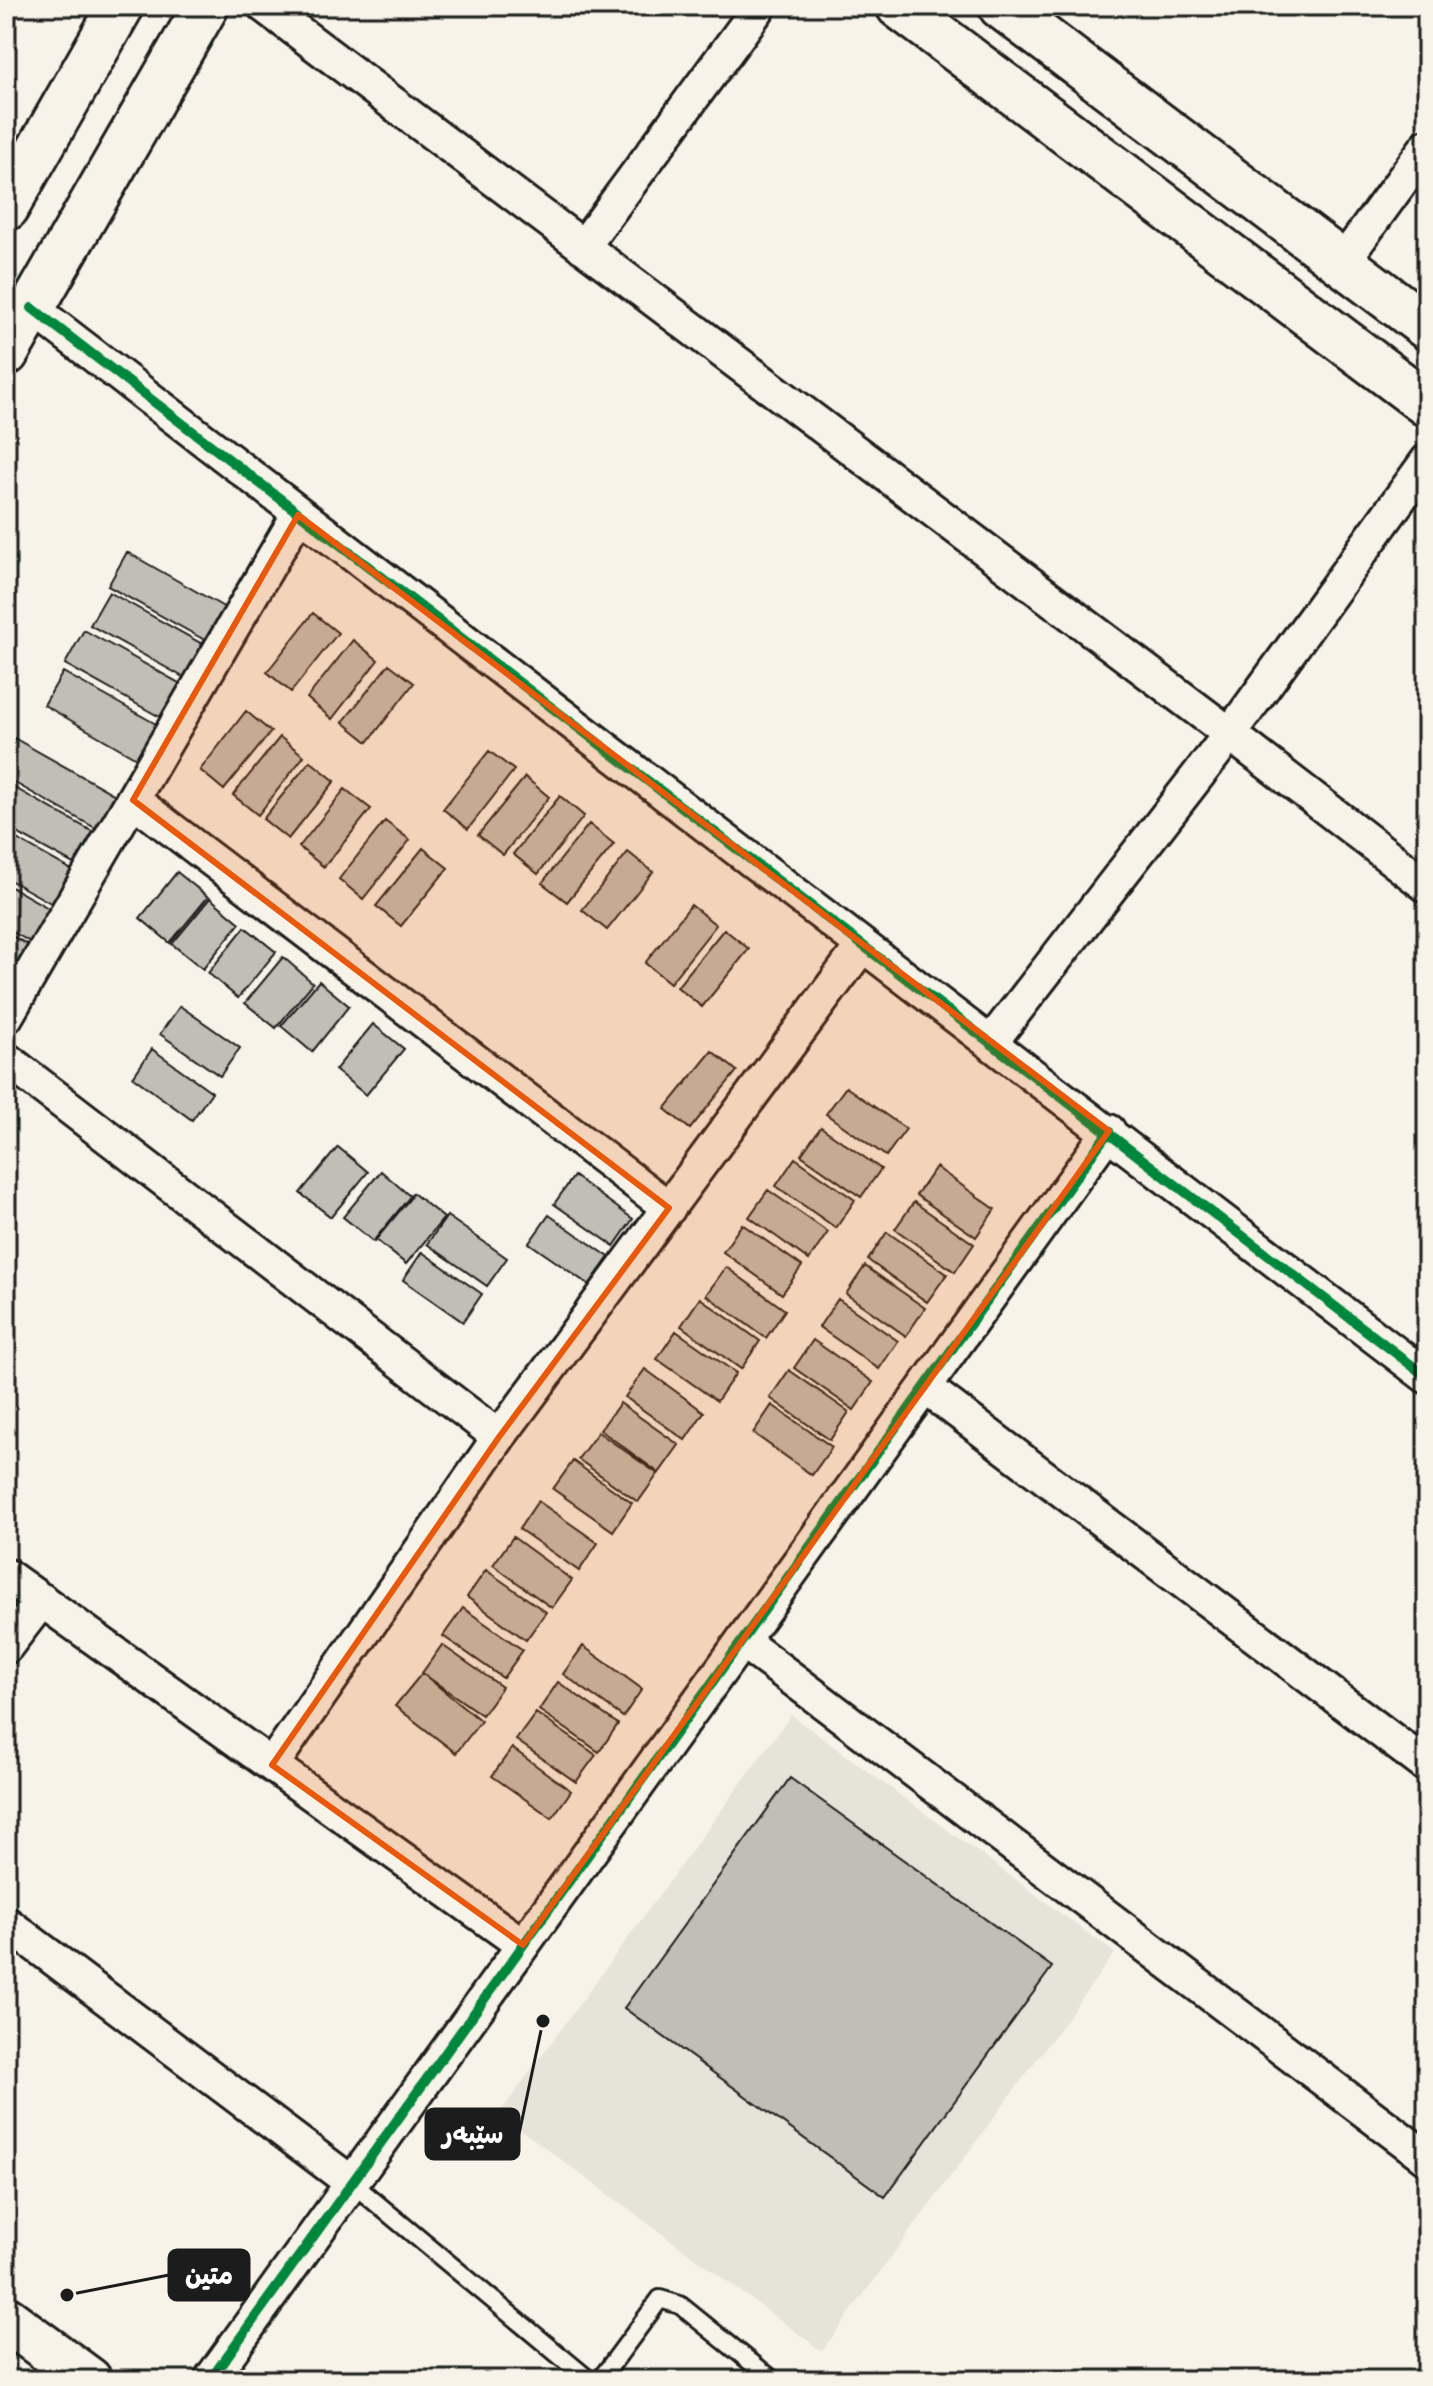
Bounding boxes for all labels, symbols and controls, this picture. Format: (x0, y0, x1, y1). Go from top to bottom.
callout: سێبەر (426, 2109, 519, 2159)
text: سێبەر (440, 2111, 504, 2157)
callout: متین (169, 2250, 249, 2300)
text: متین (185, 2252, 233, 2298)

